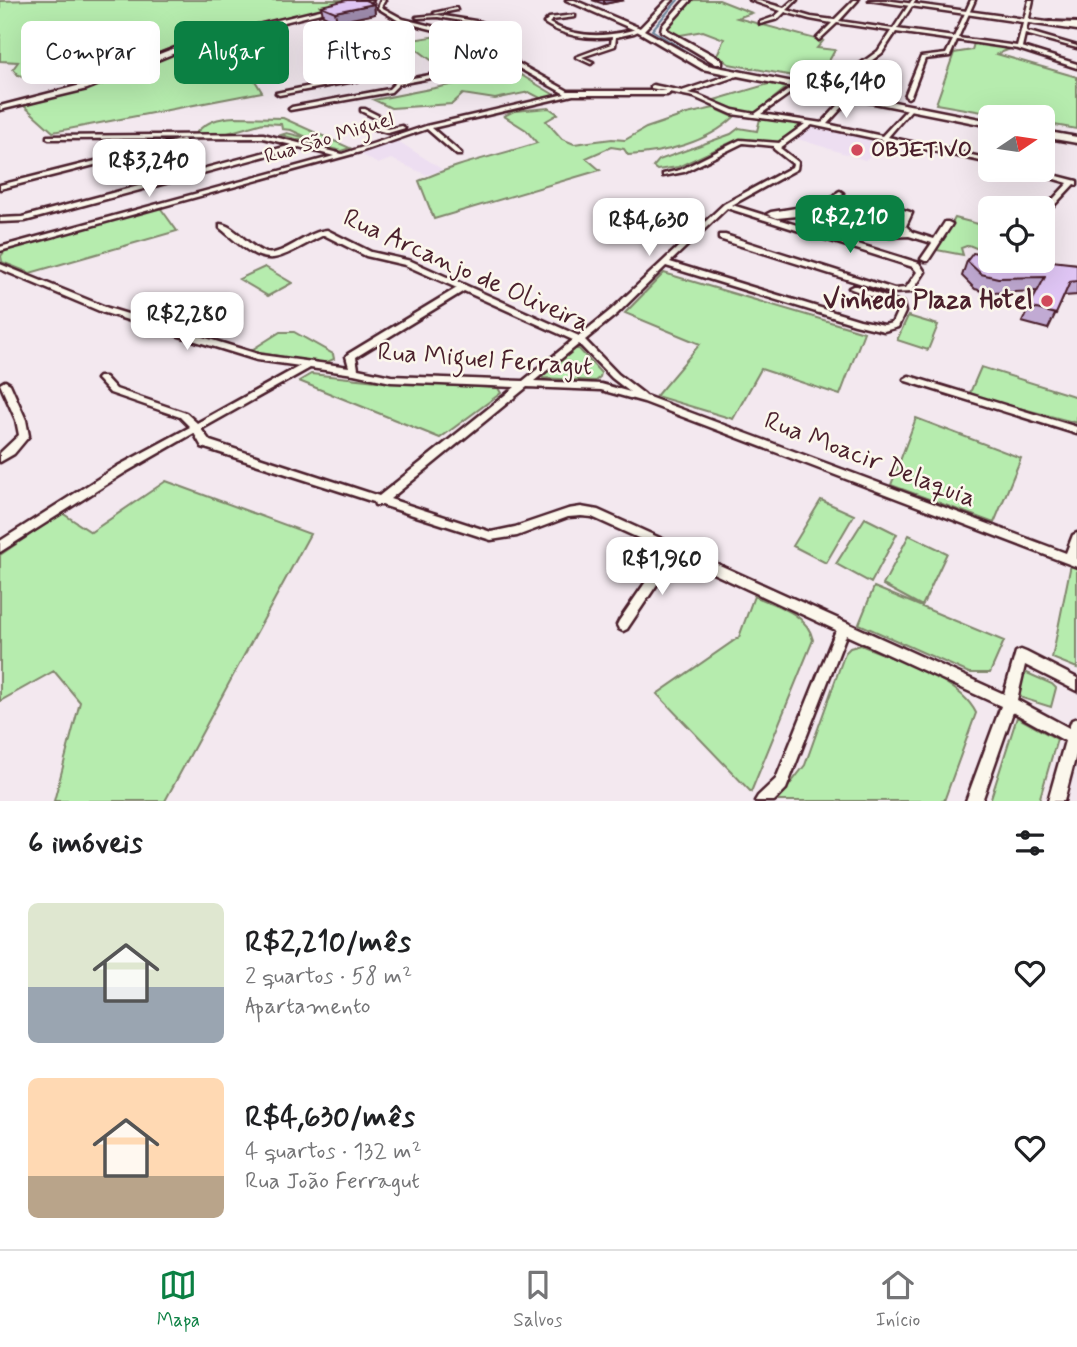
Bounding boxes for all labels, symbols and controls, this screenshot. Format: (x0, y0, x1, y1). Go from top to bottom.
chip: Comprar (21, 21, 160, 84)
chip: Alugar (174, 21, 289, 84)
chip: Filtros (303, 21, 415, 84)
chip: Novo (429, 21, 522, 84)
pin: R$6,140 (781, 60, 911, 120)
text: R$6,140 (806, 68, 886, 98)
street label: Rua São Miguel (261, 105, 398, 173)
north arrow (978, 105, 1055, 182)
map controls (978, 105, 1055, 273)
place label: OBJETIVO (871, 136, 972, 164)
pin: R$3,240 (84, 140, 214, 199)
marker: OBJETIVO (849, 142, 865, 158)
text: R$3,240 (109, 147, 189, 177)
pin: R$2,210 (785, 196, 915, 255)
button: locate (978, 196, 1055, 273)
pin: R$4,630 (584, 198, 714, 258)
street label: Rua Arcanjo de Oliveira (338, 201, 594, 341)
text: R$2,210 (811, 203, 889, 233)
text: R$4,630 (609, 206, 689, 236)
place label: Vinhedo Plaza Hotel (823, 284, 1033, 318)
pin: R$2,280 (122, 292, 252, 352)
marker: Vinhedo Plaza Hotel (1039, 293, 1055, 309)
text: R$2,280 (147, 300, 227, 330)
street label: Rua Miguel Ferragut (376, 336, 594, 387)
street label: Rua Moacir Delaquia (759, 404, 981, 516)
pin: R$1,960 (597, 538, 727, 597)
text: R$1,960 (622, 545, 702, 575)
text: 6 imóveis (28, 824, 143, 863)
icon: filters (1011, 824, 1049, 862)
text: R$2,210/mês (245, 923, 411, 962)
icon: home (84, 931, 168, 1015)
icon: heart (1011, 954, 1049, 992)
text: 2 quartos · 58 m² (245, 962, 412, 992)
text: Apartamento (245, 992, 371, 1022)
text: R$4,630/mês (245, 1098, 415, 1137)
icon: home (84, 1106, 168, 1190)
icon: heart (1011, 1129, 1049, 1167)
text: 4 quartos · 132 m² (245, 1137, 422, 1167)
text: Rua João Ferragut (245, 1167, 420, 1197)
tab: Mapa (157, 1266, 200, 1333)
tab: Salvos (513, 1266, 562, 1333)
tab: Início (876, 1266, 920, 1333)

